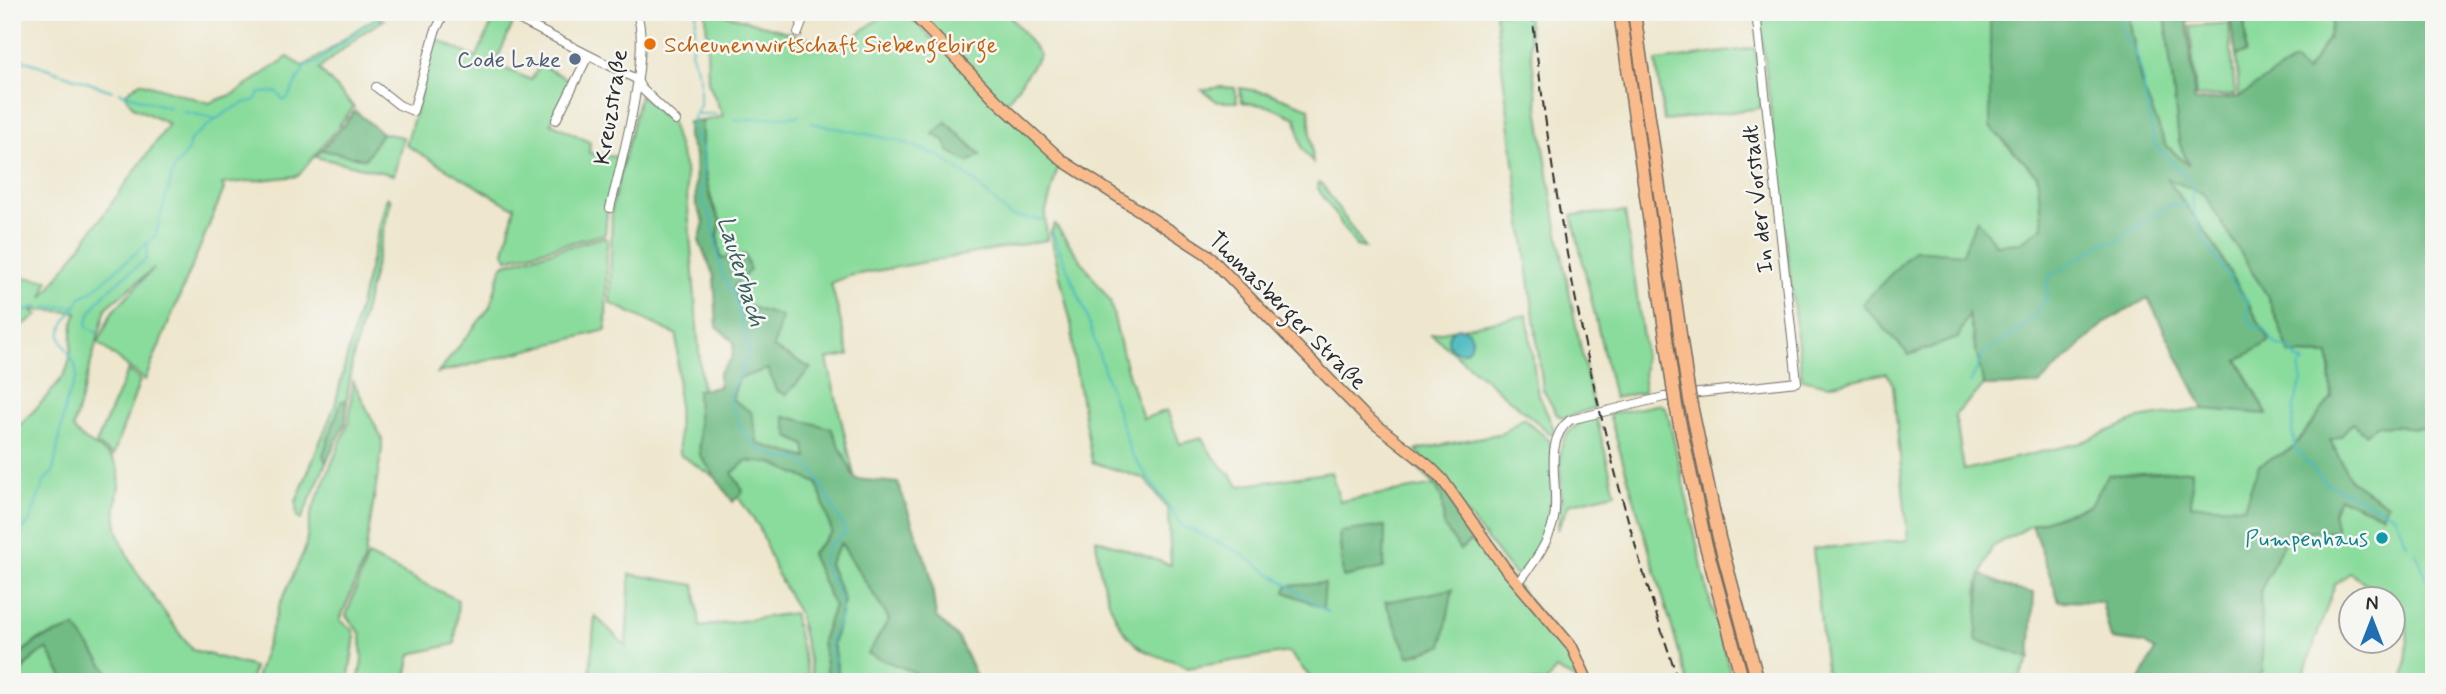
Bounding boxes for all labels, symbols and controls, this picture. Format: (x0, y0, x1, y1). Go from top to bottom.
place label: Scheunenwirtschaft Siebengebirge (664, 31, 998, 63)
marker: Scheunenwirtschaft Siebengebirge (642, 36, 658, 52)
place label: Code Lake (457, 46, 561, 76)
street label: Kreuzstraße (588, 47, 636, 167)
marker: Code Lake (567, 51, 583, 67)
street label: In der Vorstadt (1736, 123, 1782, 274)
water label: Lauterbach (709, 212, 772, 331)
street label: Thomasberger Straße (1199, 226, 1372, 399)
place label: Pumpenhaus (2245, 525, 2368, 555)
marker: Pumpenhaus (2374, 530, 2390, 546)
north arrow (2338, 586, 2408, 656)
text: N (2366, 592, 2378, 617)

